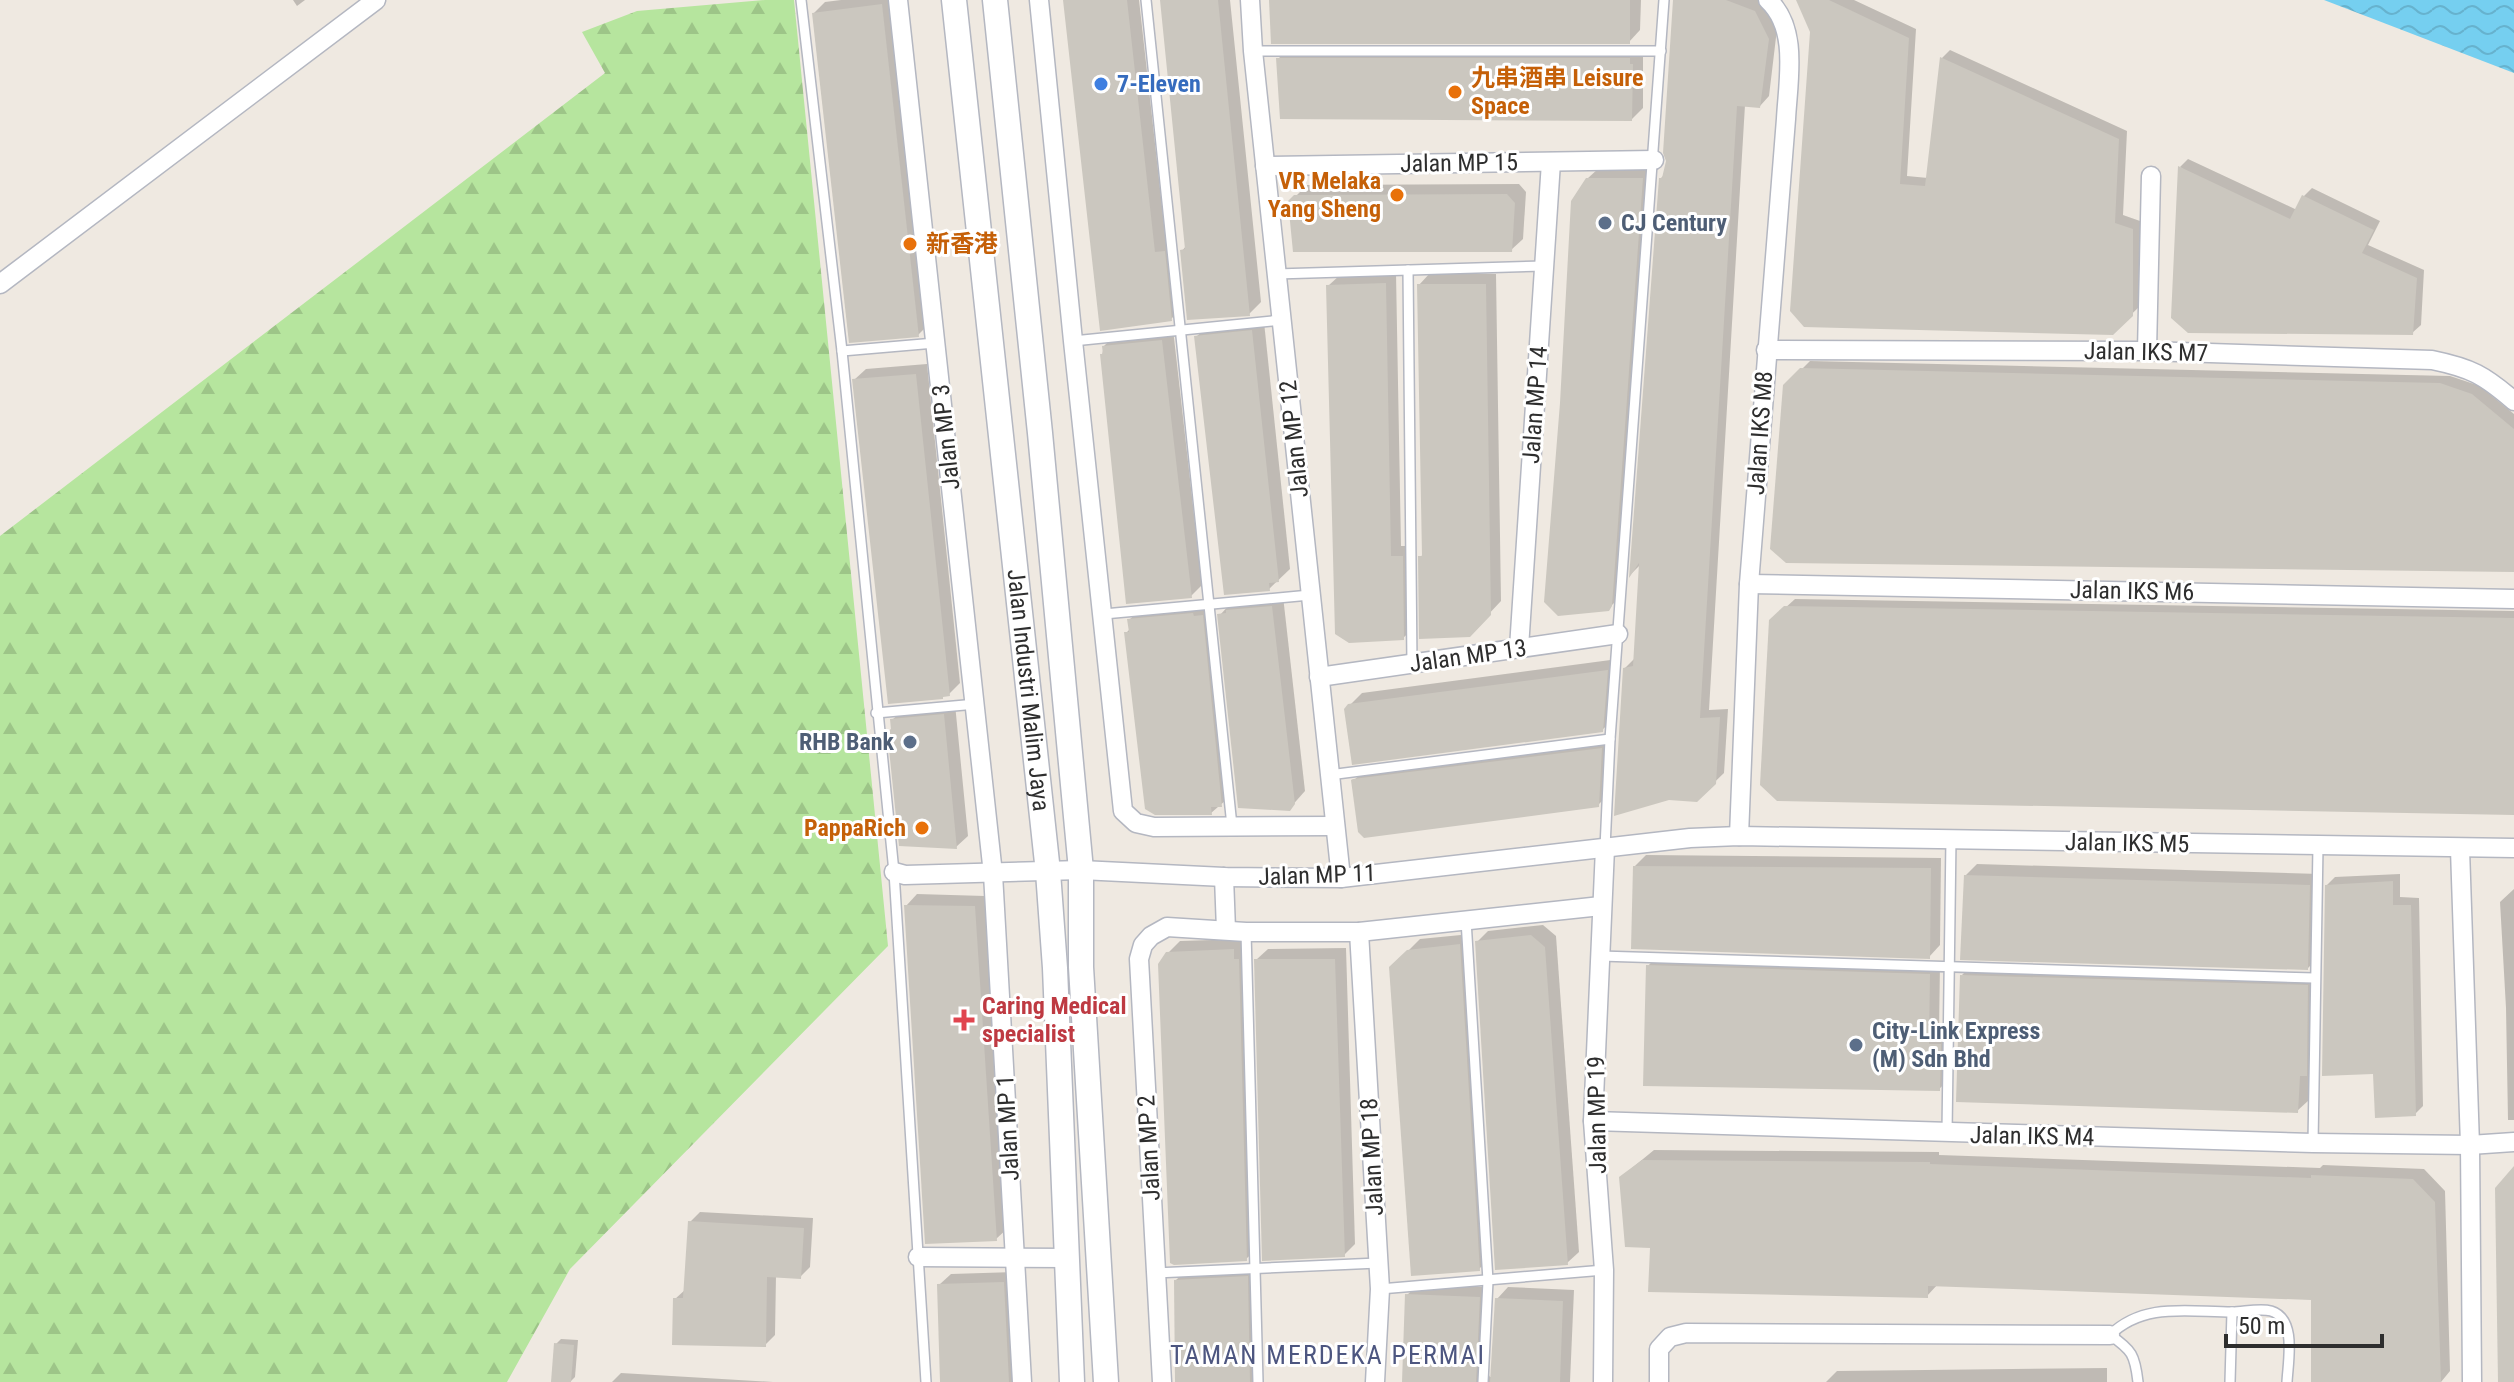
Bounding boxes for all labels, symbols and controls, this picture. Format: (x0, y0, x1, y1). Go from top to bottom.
place label: 九串酒串 Leisure Space (1471, 64, 1643, 120)
place label: 7-Eleven (1117, 70, 1201, 98)
marker: 7-Eleven (1092, 75, 1110, 93)
marker: 九串酒串 Leisure Space (1446, 83, 1464, 101)
street label: Jalan MP 15 (1400, 148, 1518, 178)
place label: VR Melaka Yang Sheng (1268, 167, 1381, 223)
marker: VR Melaka Yang Sheng (1388, 186, 1406, 204)
place label: CJ Century (1621, 209, 1727, 237)
marker: CJ Century (1596, 214, 1614, 232)
place label: 新香港 (926, 230, 998, 258)
marker: 新香港 (901, 235, 919, 253)
street label: Jalan IKS M7 (2084, 337, 2208, 367)
street label: Jalan MP 14 (1517, 345, 1553, 465)
street label: Jalan IKS M8 (1742, 370, 1778, 496)
street label: Jalan MP 12 (1274, 379, 1314, 499)
street label: Jalan MP 3 (927, 383, 965, 491)
street label: Jalan Industri Malim Jaya (1001, 568, 1055, 812)
street label: Jalan IKS M6 (2070, 576, 2194, 606)
street label: Jalan MP 13 (1408, 634, 1528, 678)
place label: RHB Bank (799, 728, 895, 756)
marker: RHB Bank (901, 733, 919, 751)
place label: PappaRich (804, 814, 906, 842)
marker: PappaRich (913, 819, 931, 837)
street label: Jalan IKS M5 (2065, 828, 2189, 858)
street label: Jalan MP 11 (1258, 859, 1376, 891)
place label: Caring Medical specialist (982, 992, 1126, 1048)
marker: Caring Medical specialist (953, 1009, 975, 1031)
place label: City-Link Express (M) Sdn Bhd (1872, 1017, 2040, 1073)
marker: City-Link Express (M) Sdn Bhd (1847, 1036, 1865, 1054)
street label: Jalan MP 19 (1582, 1056, 1612, 1174)
street label: Jalan MP 1 (991, 1074, 1025, 1182)
street label: Jalan MP 2 (1132, 1094, 1166, 1202)
street label: Jalan MP 18 (1355, 1097, 1389, 1217)
street label: Jalan IKS M4 (1970, 1121, 2095, 1151)
scale bar (2226, 1298, 2382, 1348)
text: 50 m (2238, 1312, 2285, 1340)
district label: TAMAN MERDEKA PERMAI (1170, 1340, 1486, 1370)

